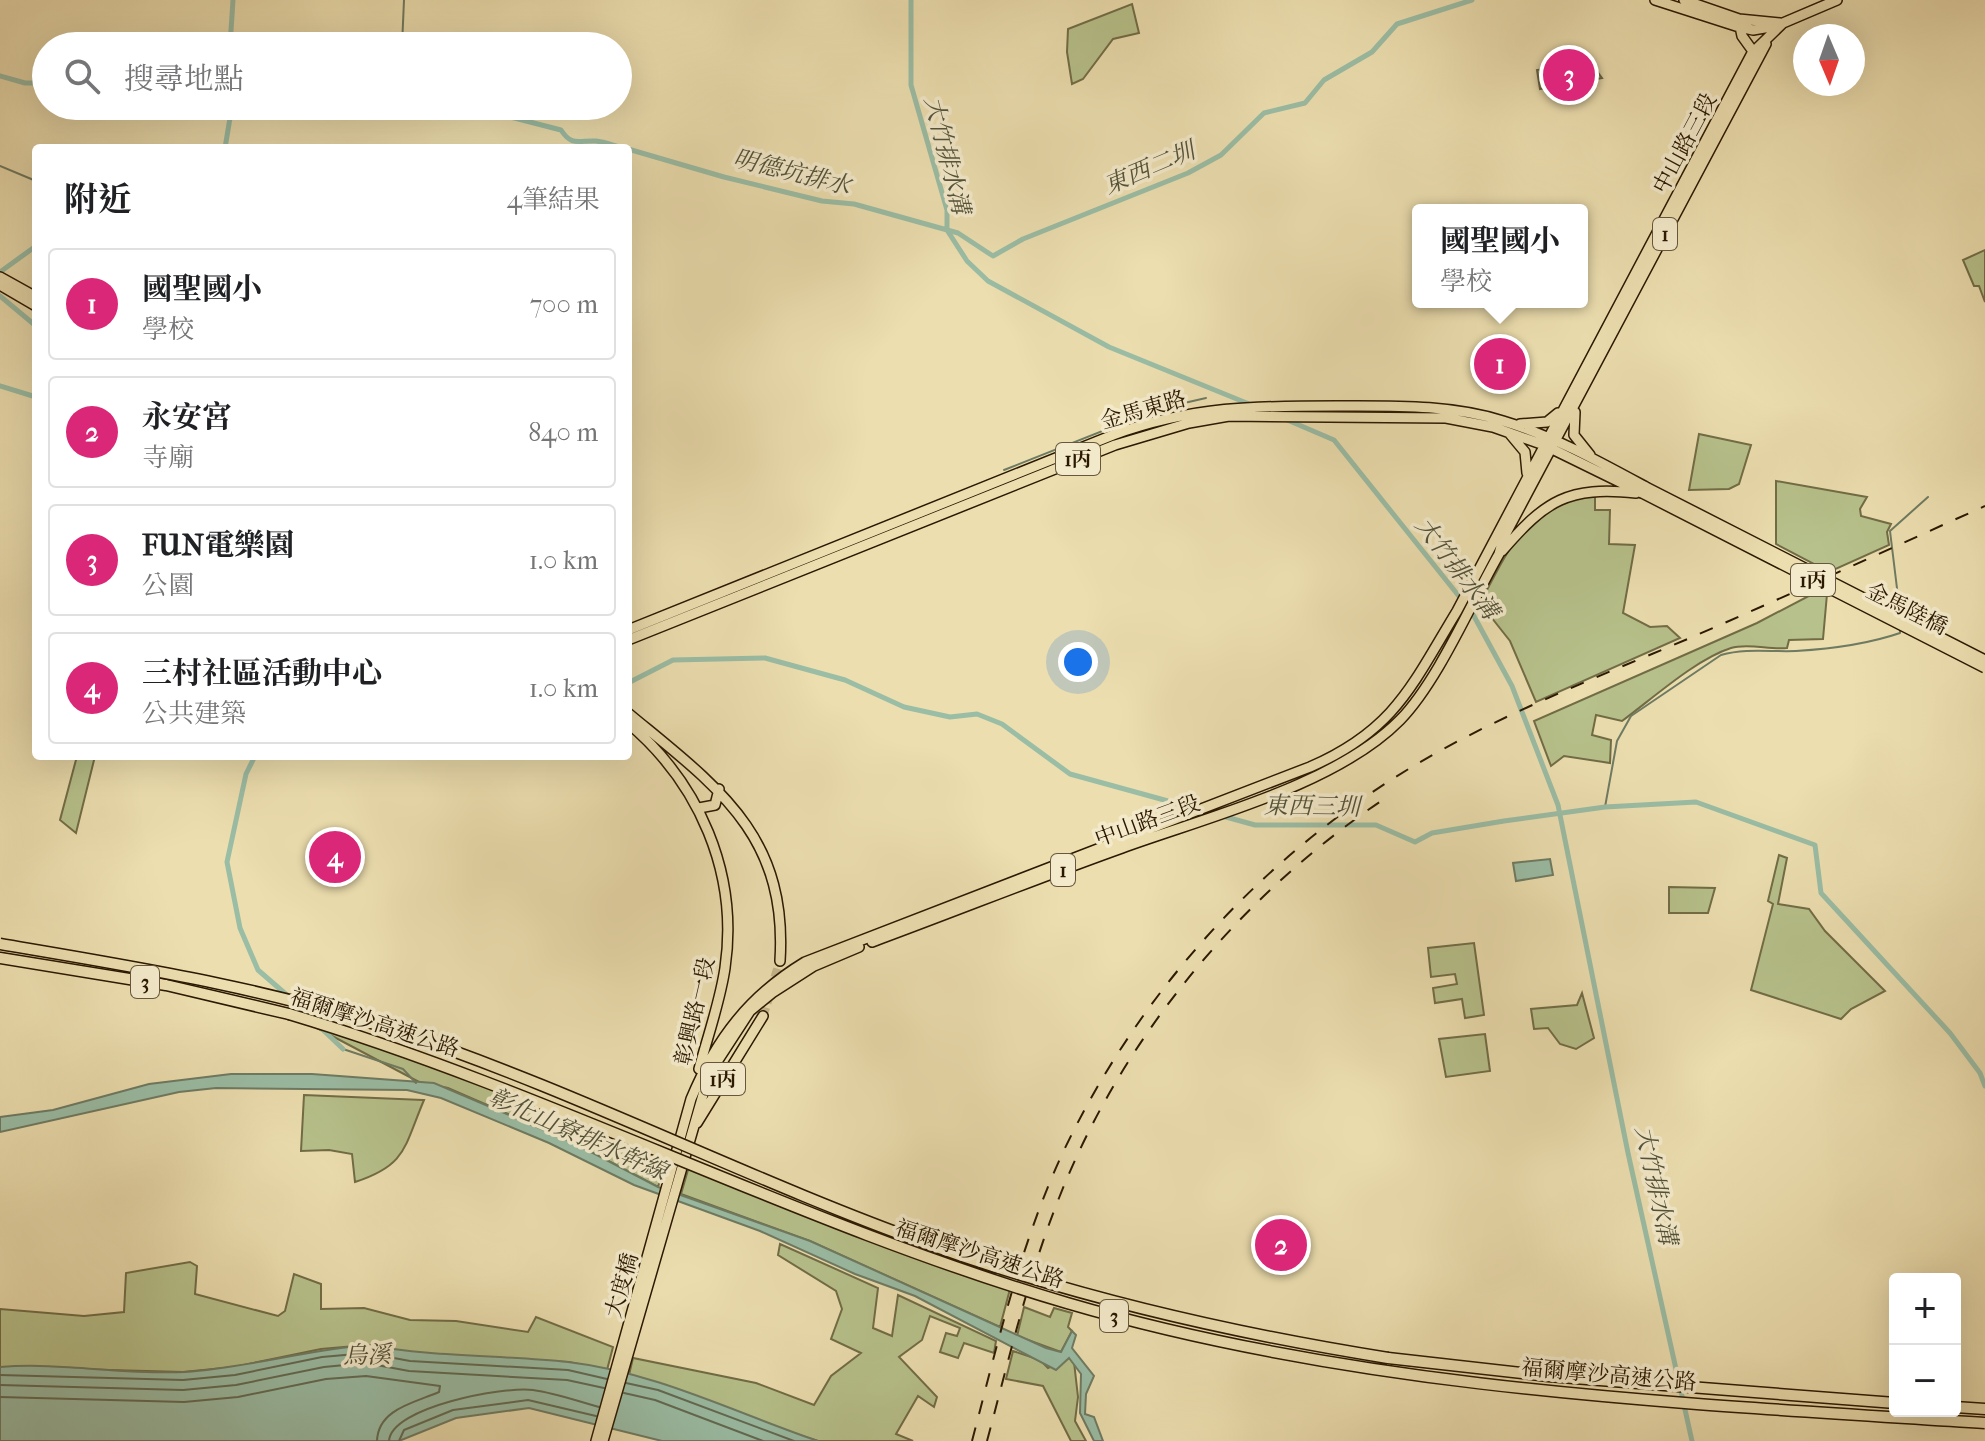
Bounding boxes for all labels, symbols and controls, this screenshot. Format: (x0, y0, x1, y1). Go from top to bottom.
north arrow (1793, 24, 1865, 96)
search box (32, 32, 632, 120)
pin: 3 (1543, 45, 1595, 105)
icon: search (60, 54, 104, 98)
text: 搜尋地點 (124, 62, 244, 97)
street label: 中山路三段 (1648, 89, 1722, 198)
water label: 大竹排水溝 (919, 93, 976, 220)
water label: 東西二圳 (1099, 135, 1202, 200)
water label: 明德坑排水 (730, 144, 856, 201)
text: 附近 (64, 180, 132, 220)
text: 4筆結果 (507, 184, 600, 215)
popup (1412, 204, 1588, 308)
road number: 1 (1653, 218, 1677, 250)
text: 國聖國小 (1440, 224, 1560, 259)
text: 學校 (1440, 266, 1492, 297)
text: 國聖國小 (142, 272, 262, 307)
text: 1 (87, 289, 97, 320)
text: 700 m (530, 289, 598, 320)
text: 學校 (142, 314, 194, 345)
pin: 1 (1474, 334, 1526, 394)
street label: 金馬東路 (1097, 385, 1189, 435)
text: 永安宮 (142, 400, 232, 435)
text: 2 (85, 417, 99, 448)
text: 840 m (528, 417, 598, 448)
text: 寺廟 (142, 442, 194, 473)
road number: 1丙 (1056, 443, 1100, 475)
water label: 大竹排水溝 (1410, 512, 1507, 628)
text: FUN電樂園 (142, 528, 294, 563)
text: 3 (87, 545, 97, 576)
text: 1.0 km (529, 545, 598, 576)
road number: 1丙 (1791, 564, 1835, 596)
text: 公園 (142, 570, 194, 601)
street label: 金馬陸橋 (1861, 577, 1952, 640)
your location (1058, 642, 1098, 682)
text: 三村社區活動中心 (142, 656, 382, 691)
text: 4 (84, 673, 100, 704)
text: 1.0 km (529, 673, 598, 704)
text: 公共建築 (142, 698, 246, 729)
street label: 中山路三段 (1091, 790, 1203, 852)
water label: 東西三圳 (1264, 791, 1364, 821)
pin: 4 (309, 827, 361, 887)
road number: 1 (1051, 854, 1075, 886)
street label: 彰興路一段 (670, 955, 720, 1068)
road number: 3 (131, 966, 159, 998)
street label: 福爾摩沙高速公路 (287, 983, 462, 1063)
road number: 1丙 (701, 1063, 745, 1095)
water label: 彰化山寮排水幹線 (485, 1082, 674, 1187)
water label: 大竹排水溝 (1630, 1123, 1683, 1251)
street label: 福爾摩沙高速公路 (892, 1214, 1067, 1294)
pin: 2 (1255, 1215, 1307, 1275)
street label: 大度橋 (600, 1250, 644, 1321)
map controls (1889, 1273, 1961, 1417)
button: + (1889, 1273, 1961, 1345)
road number: 3 (1100, 1300, 1128, 1332)
water label: 烏溪 (343, 1340, 394, 1370)
button: − (1889, 1345, 1961, 1417)
street label: 福爾摩沙高速公路 (1520, 1354, 1698, 1396)

